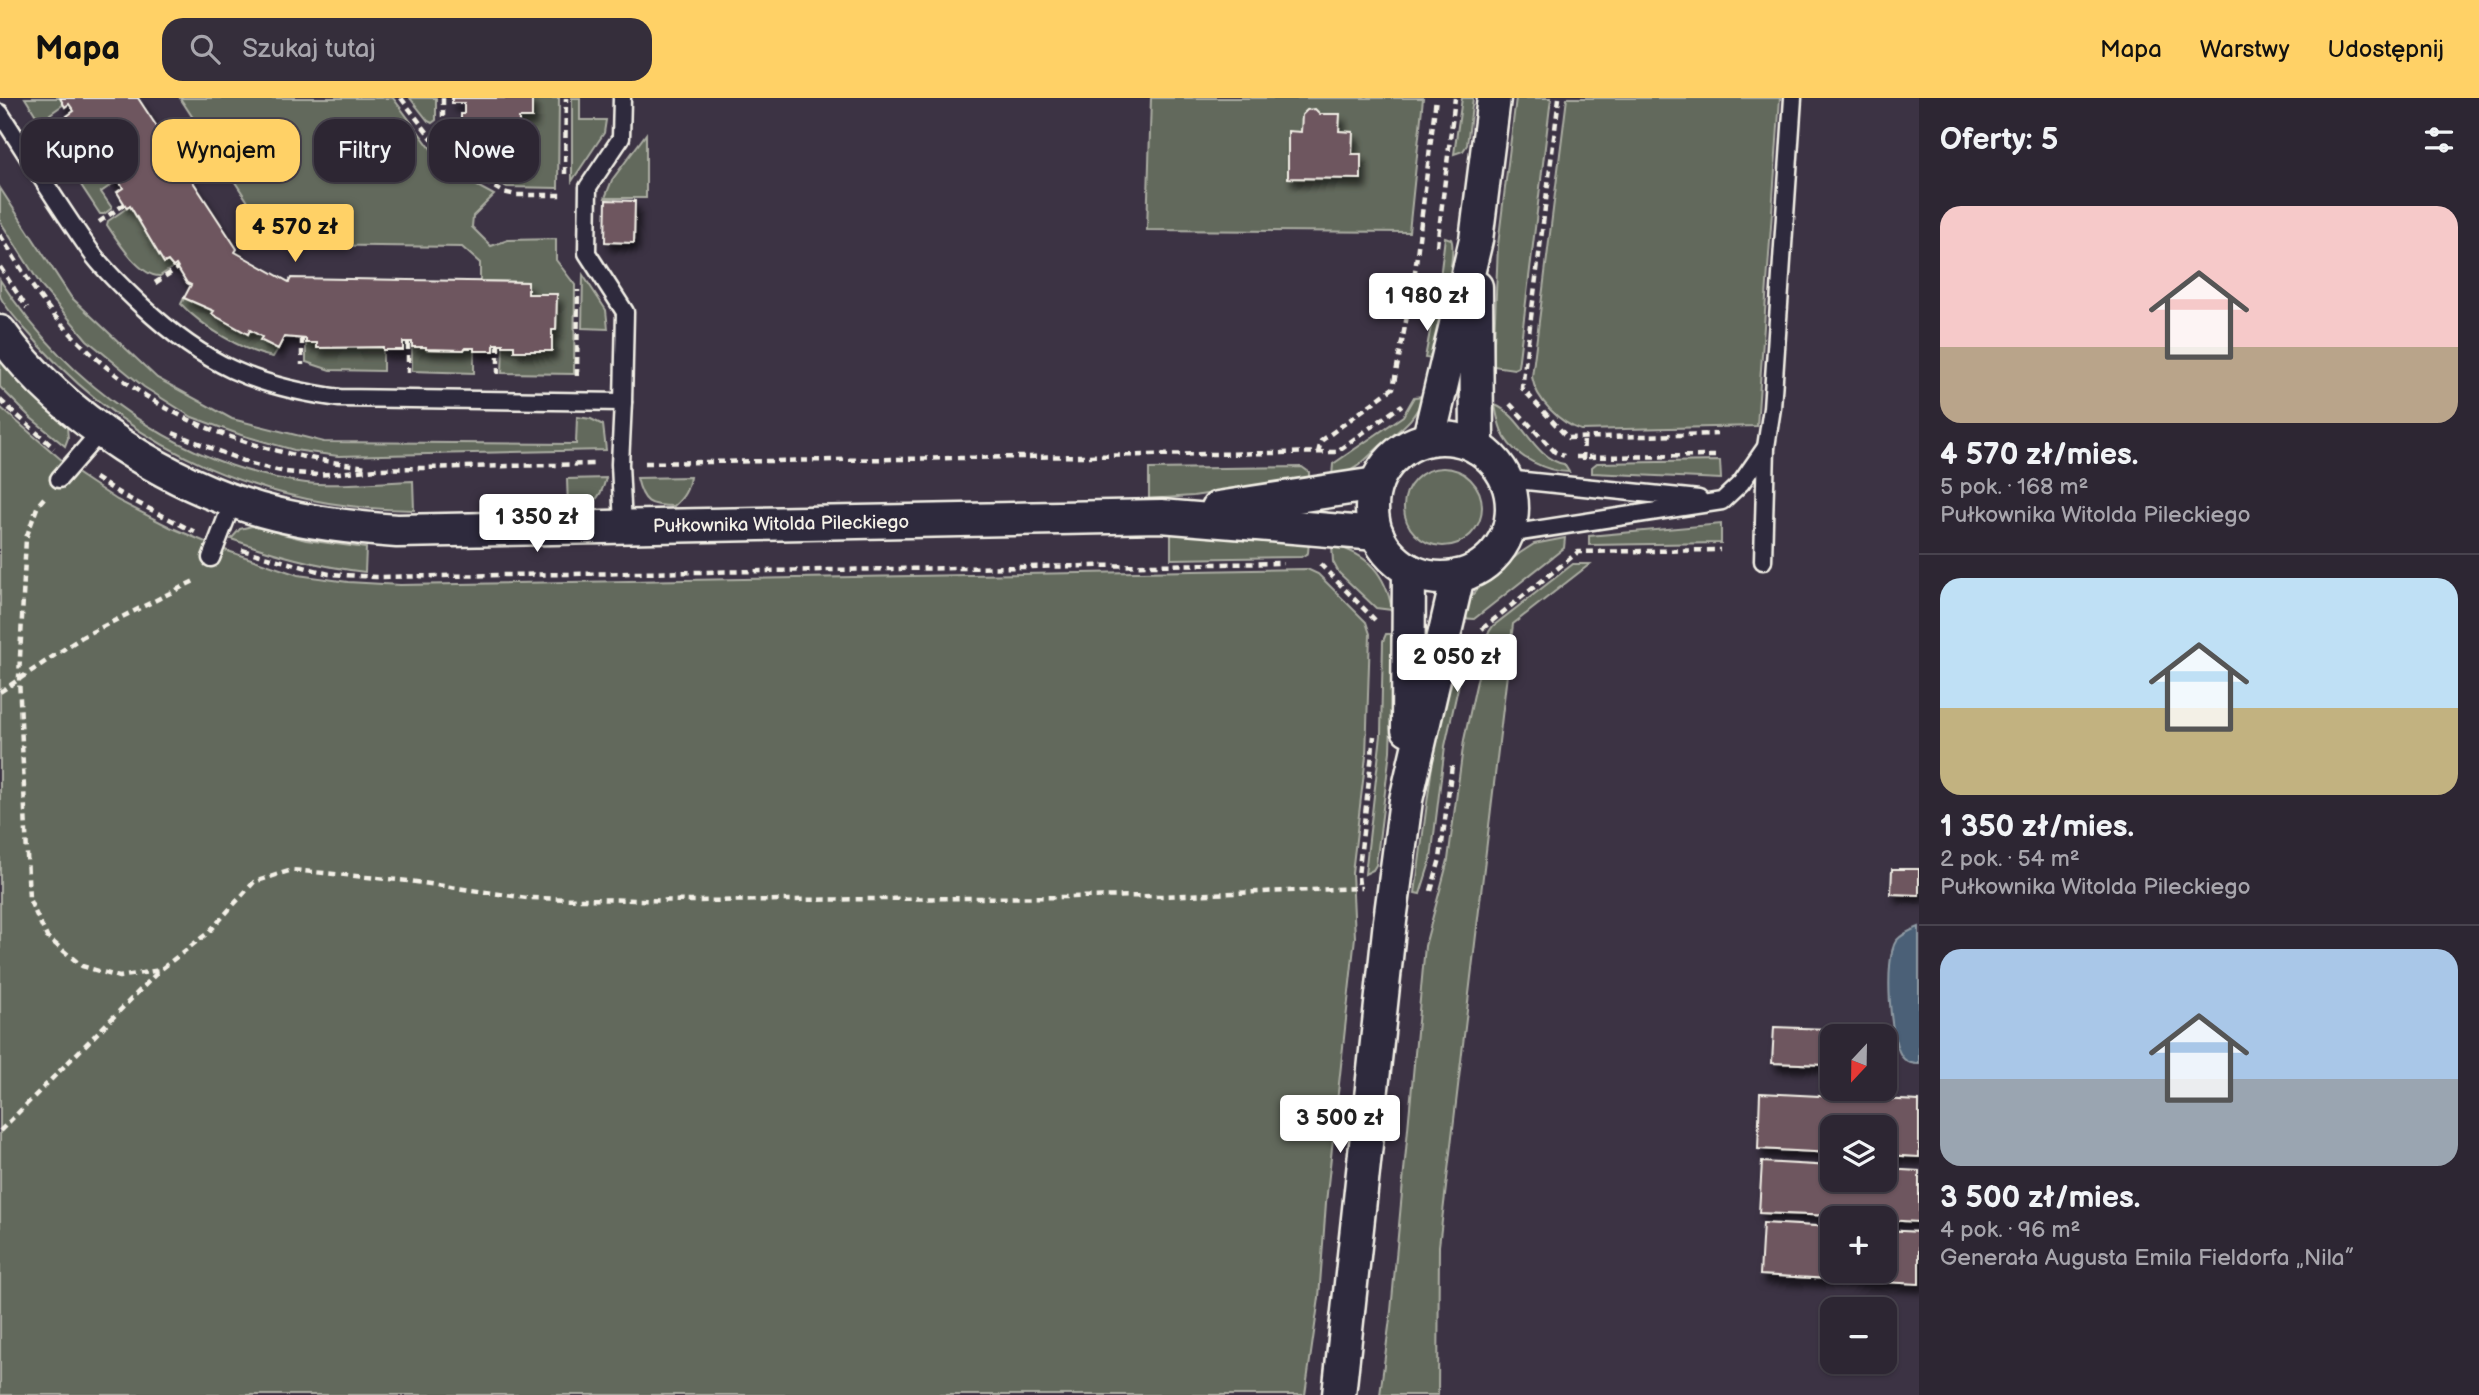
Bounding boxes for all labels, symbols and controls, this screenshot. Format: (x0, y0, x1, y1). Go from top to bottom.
search box (162, 18, 652, 81)
text: Mapa (35, 29, 120, 69)
icon: search (186, 30, 224, 68)
text: Szukaj tutaj (242, 34, 376, 65)
text: Mapa (2100, 35, 2162, 64)
text: Warstwy (2200, 35, 2290, 64)
text: Udostępnij (2328, 35, 2444, 64)
chip: Kupno (21, 119, 138, 182)
chip: Wynajem (152, 119, 300, 182)
chip: Filtry (314, 119, 415, 182)
chip: Nowe (429, 119, 539, 182)
icon: filters (2420, 121, 2458, 159)
text: Oferty: 5 (1940, 122, 2058, 158)
pin: 4 570 zł (223, 204, 367, 264)
text: 4 570 zł (252, 213, 338, 241)
icon: home (2136, 252, 2262, 378)
pin: 1 980 zł (1355, 274, 1499, 333)
text: 1 980 zł (1385, 282, 1469, 310)
text: 4 570 zł/mies. (1940, 437, 2138, 473)
text: 5 pok. · 168 m² (1940, 473, 2089, 501)
pin: 1 350 zł (465, 494, 609, 554)
text: Pułkownika Witolda Pileckiego (1940, 501, 2251, 529)
text: 1 350 zł (495, 503, 579, 531)
street label: Pułkownika Witolda Pileckiego (653, 511, 909, 538)
icon: home (2136, 624, 2262, 750)
pin: 2 050 zł (1385, 634, 1529, 694)
text: 2 050 zł (1413, 643, 1501, 671)
text: 1 350 zł/mies. (1940, 809, 2134, 845)
text: 2 pok. · 54 m² (1940, 845, 2080, 873)
text: Pułkownika Witolda Pileckiego (1940, 873, 2251, 901)
icon: home (2136, 995, 2262, 1121)
north arrow (1820, 1024, 1897, 1101)
map controls (1820, 1024, 1897, 1374)
pin: 3 500 zł (1268, 1096, 1412, 1155)
text: 3 500 zł (1296, 1104, 1384, 1132)
button: layers (1820, 1115, 1897, 1192)
text: 3 500 zł/mies. (1940, 1180, 2140, 1216)
button: + (1820, 1206, 1897, 1283)
text: 4 pok. · 96 m² (1940, 1216, 2080, 1244)
text: Generała Augusta Emila Fieldorfa „Nila” (1940, 1244, 2354, 1272)
button: − (1820, 1297, 1897, 1374)

